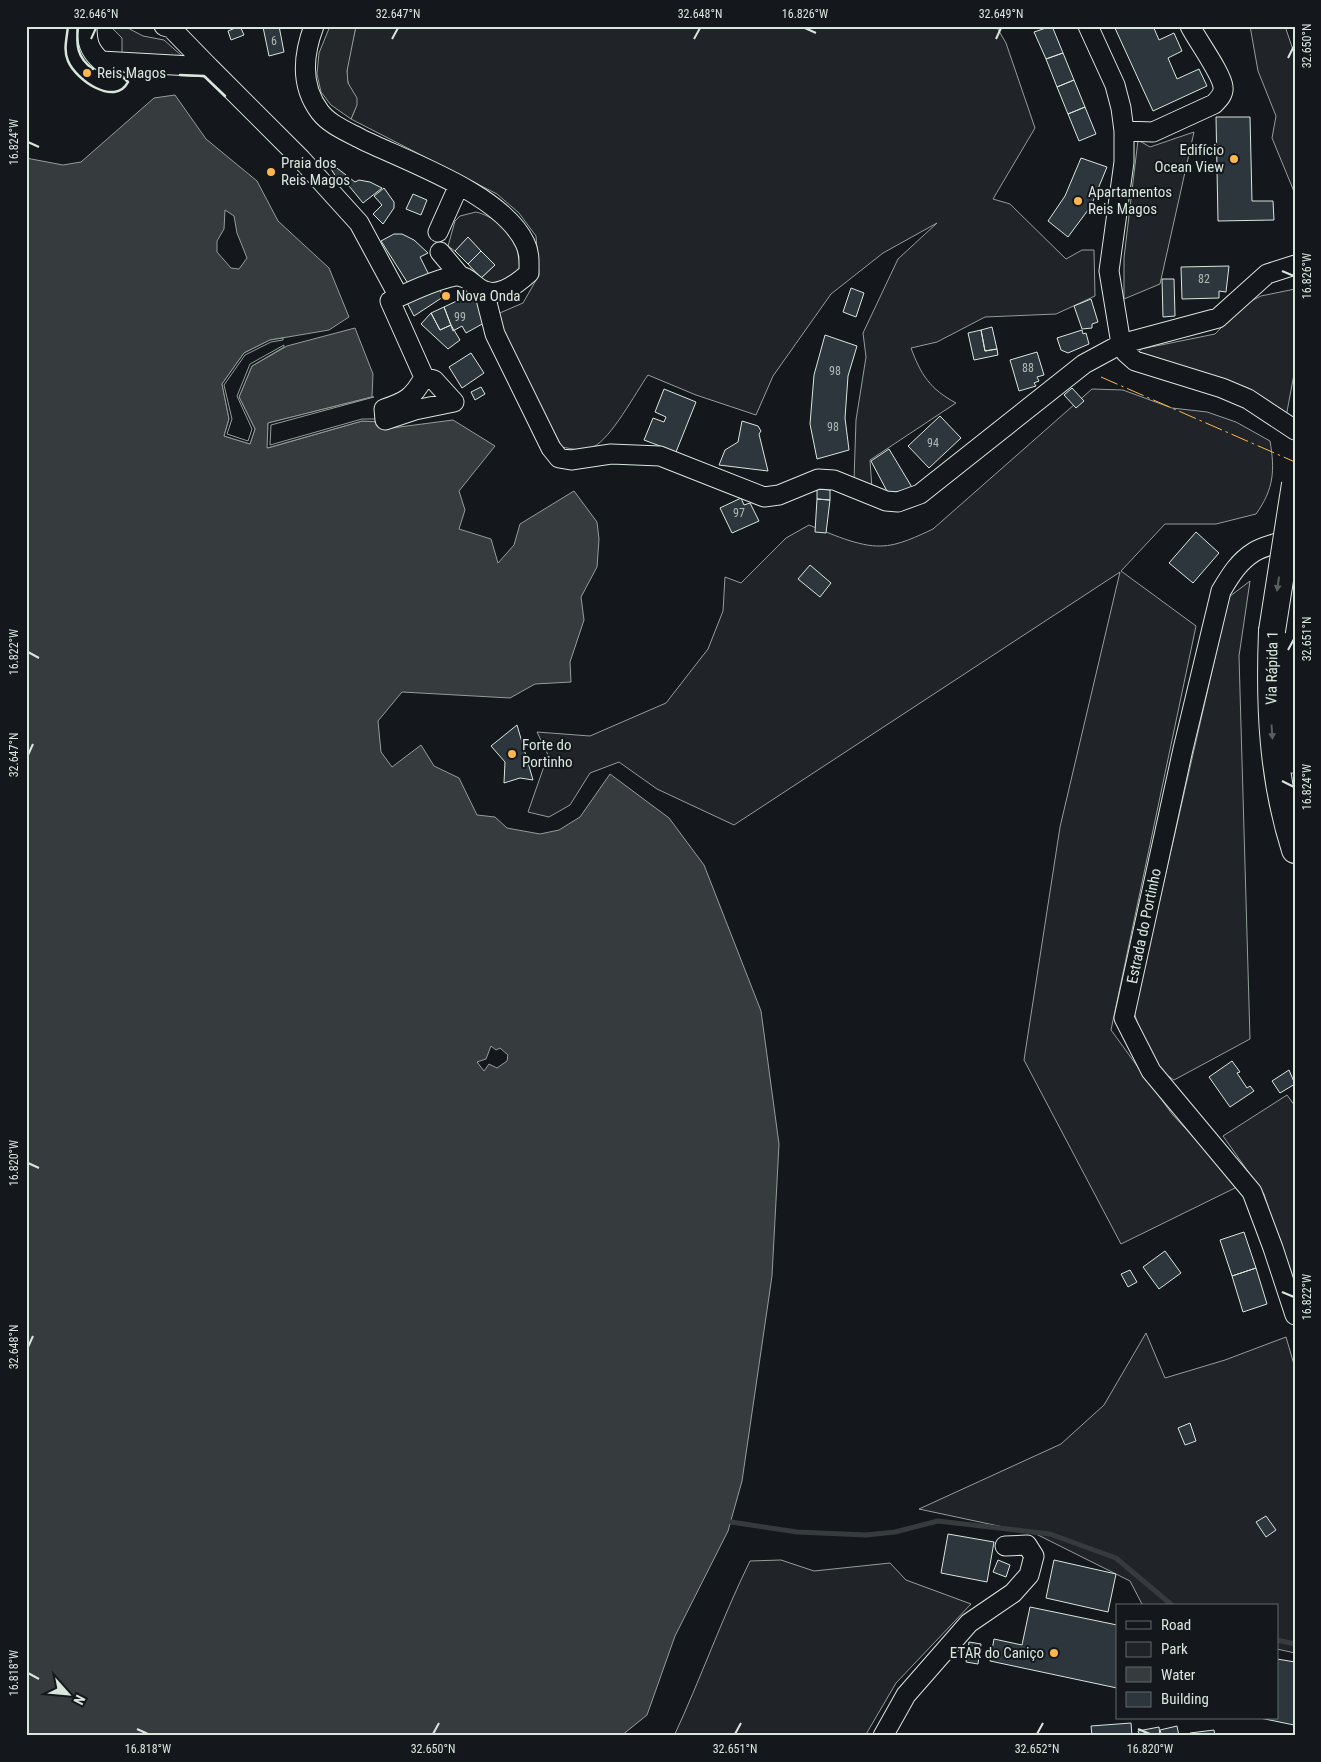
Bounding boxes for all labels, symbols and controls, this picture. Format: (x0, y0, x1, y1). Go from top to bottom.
text: 32.646°N (74, 7, 118, 21)
text: 32.647°N (376, 7, 420, 21)
text: 32.648°N (678, 7, 722, 21)
text: 16.826°W (782, 7, 828, 21)
text: 32.649°N (979, 7, 1023, 21)
text: 32.650°N (1300, 24, 1314, 68)
house number: 6 (271, 34, 277, 48)
place label: Reis Magos (97, 64, 166, 82)
marker: Reis Magos (81, 67, 93, 79)
text: 16.824°W (7, 119, 21, 165)
place label: Edifício Ocean View (1155, 141, 1224, 176)
marker: Edifício Ocean View (1228, 153, 1240, 165)
place label: Praia dos Reis Magos (281, 154, 350, 189)
marker: Praia dos Reis Magos (265, 166, 277, 178)
place label: Apartamentos Reis Magos (1088, 183, 1172, 218)
marker: Apartamentos Reis Magos (1072, 195, 1084, 207)
text: 16.826°W (1300, 253, 1314, 299)
house number: 82 (1198, 272, 1210, 286)
place label: Nova Onda (456, 287, 521, 305)
marker: Nova Onda (440, 290, 452, 302)
house number: 99 (454, 310, 466, 324)
house number: 88 (1022, 361, 1034, 375)
house number: 98 (829, 364, 841, 378)
house number: 98 (827, 420, 839, 434)
house number: 94 (927, 436, 939, 450)
house number: 97 (733, 506, 745, 520)
one-way arrow (1274, 576, 1282, 592)
text: 32.651°N (1300, 617, 1314, 661)
text: 16.822°W (7, 629, 21, 675)
street label: Via Rápida 1 (1262, 631, 1282, 705)
one-way arrow (1268, 725, 1276, 741)
text: 32.647°N (7, 733, 21, 777)
place label: Forte do Portinho (522, 736, 573, 771)
marker: Forte do Portinho (506, 748, 518, 760)
text: 16.824°W (1300, 764, 1314, 810)
street label: Estrada do Portinho (1123, 867, 1165, 985)
text: 16.820°W (7, 1140, 21, 1186)
text: 16.822°W (1300, 1274, 1314, 1320)
text: 32.648°N (7, 1325, 21, 1369)
legend (1116, 1604, 1278, 1720)
text: Road (1161, 1616, 1191, 1634)
text: Park (1161, 1640, 1188, 1658)
place label: ETAR do Caniço (950, 1644, 1044, 1662)
marker: ETAR do Caniço (1048, 1647, 1060, 1659)
text: 16.818°W (7, 1650, 21, 1696)
text: Water (1161, 1666, 1196, 1684)
north arrow (42, 1670, 92, 1720)
text: Building (1161, 1690, 1209, 1708)
text: N (71, 1692, 89, 1707)
text: 16.818°W (125, 1742, 171, 1756)
text: 32.650°N (411, 1742, 455, 1756)
text: 32.651°N (713, 1742, 757, 1756)
text: 32.652°N (1015, 1742, 1059, 1756)
text: 16.820°W (1127, 1742, 1173, 1756)

